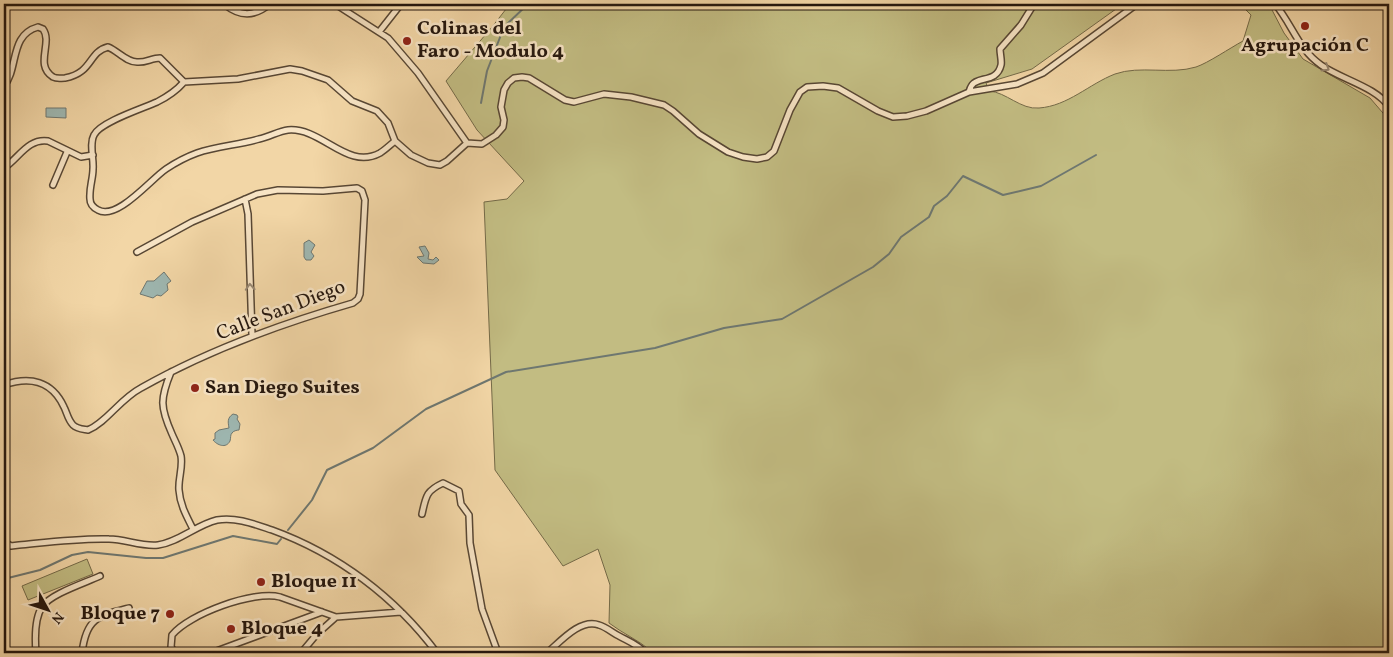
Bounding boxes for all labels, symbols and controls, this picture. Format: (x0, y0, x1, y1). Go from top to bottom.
place label: Colinas del Faro - Modulo 4 (417, 15, 564, 66)
marker: Agrupación C (1299, 20, 1311, 32)
place label: Agrupación C (1241, 32, 1369, 60)
marker: Colinas del Faro - Modulo 4 (401, 35, 413, 47)
one-way arrow (1321, 62, 1330, 72)
street label: Calle San Diego (212, 273, 350, 349)
one-way arrow (245, 282, 255, 290)
place label: San Diego Suites (205, 374, 360, 402)
marker: San Diego Suites (189, 382, 201, 394)
place label: Bloque 11 (271, 568, 357, 596)
marker: Bloque 11 (255, 576, 267, 588)
north arrow (22, 584, 72, 634)
place label: Bloque 7 (80, 600, 160, 628)
text: N (46, 607, 67, 627)
marker: Bloque 7 (164, 608, 176, 620)
place label: Bloque 4 (241, 615, 323, 643)
marker: Bloque 4 (225, 623, 237, 635)

